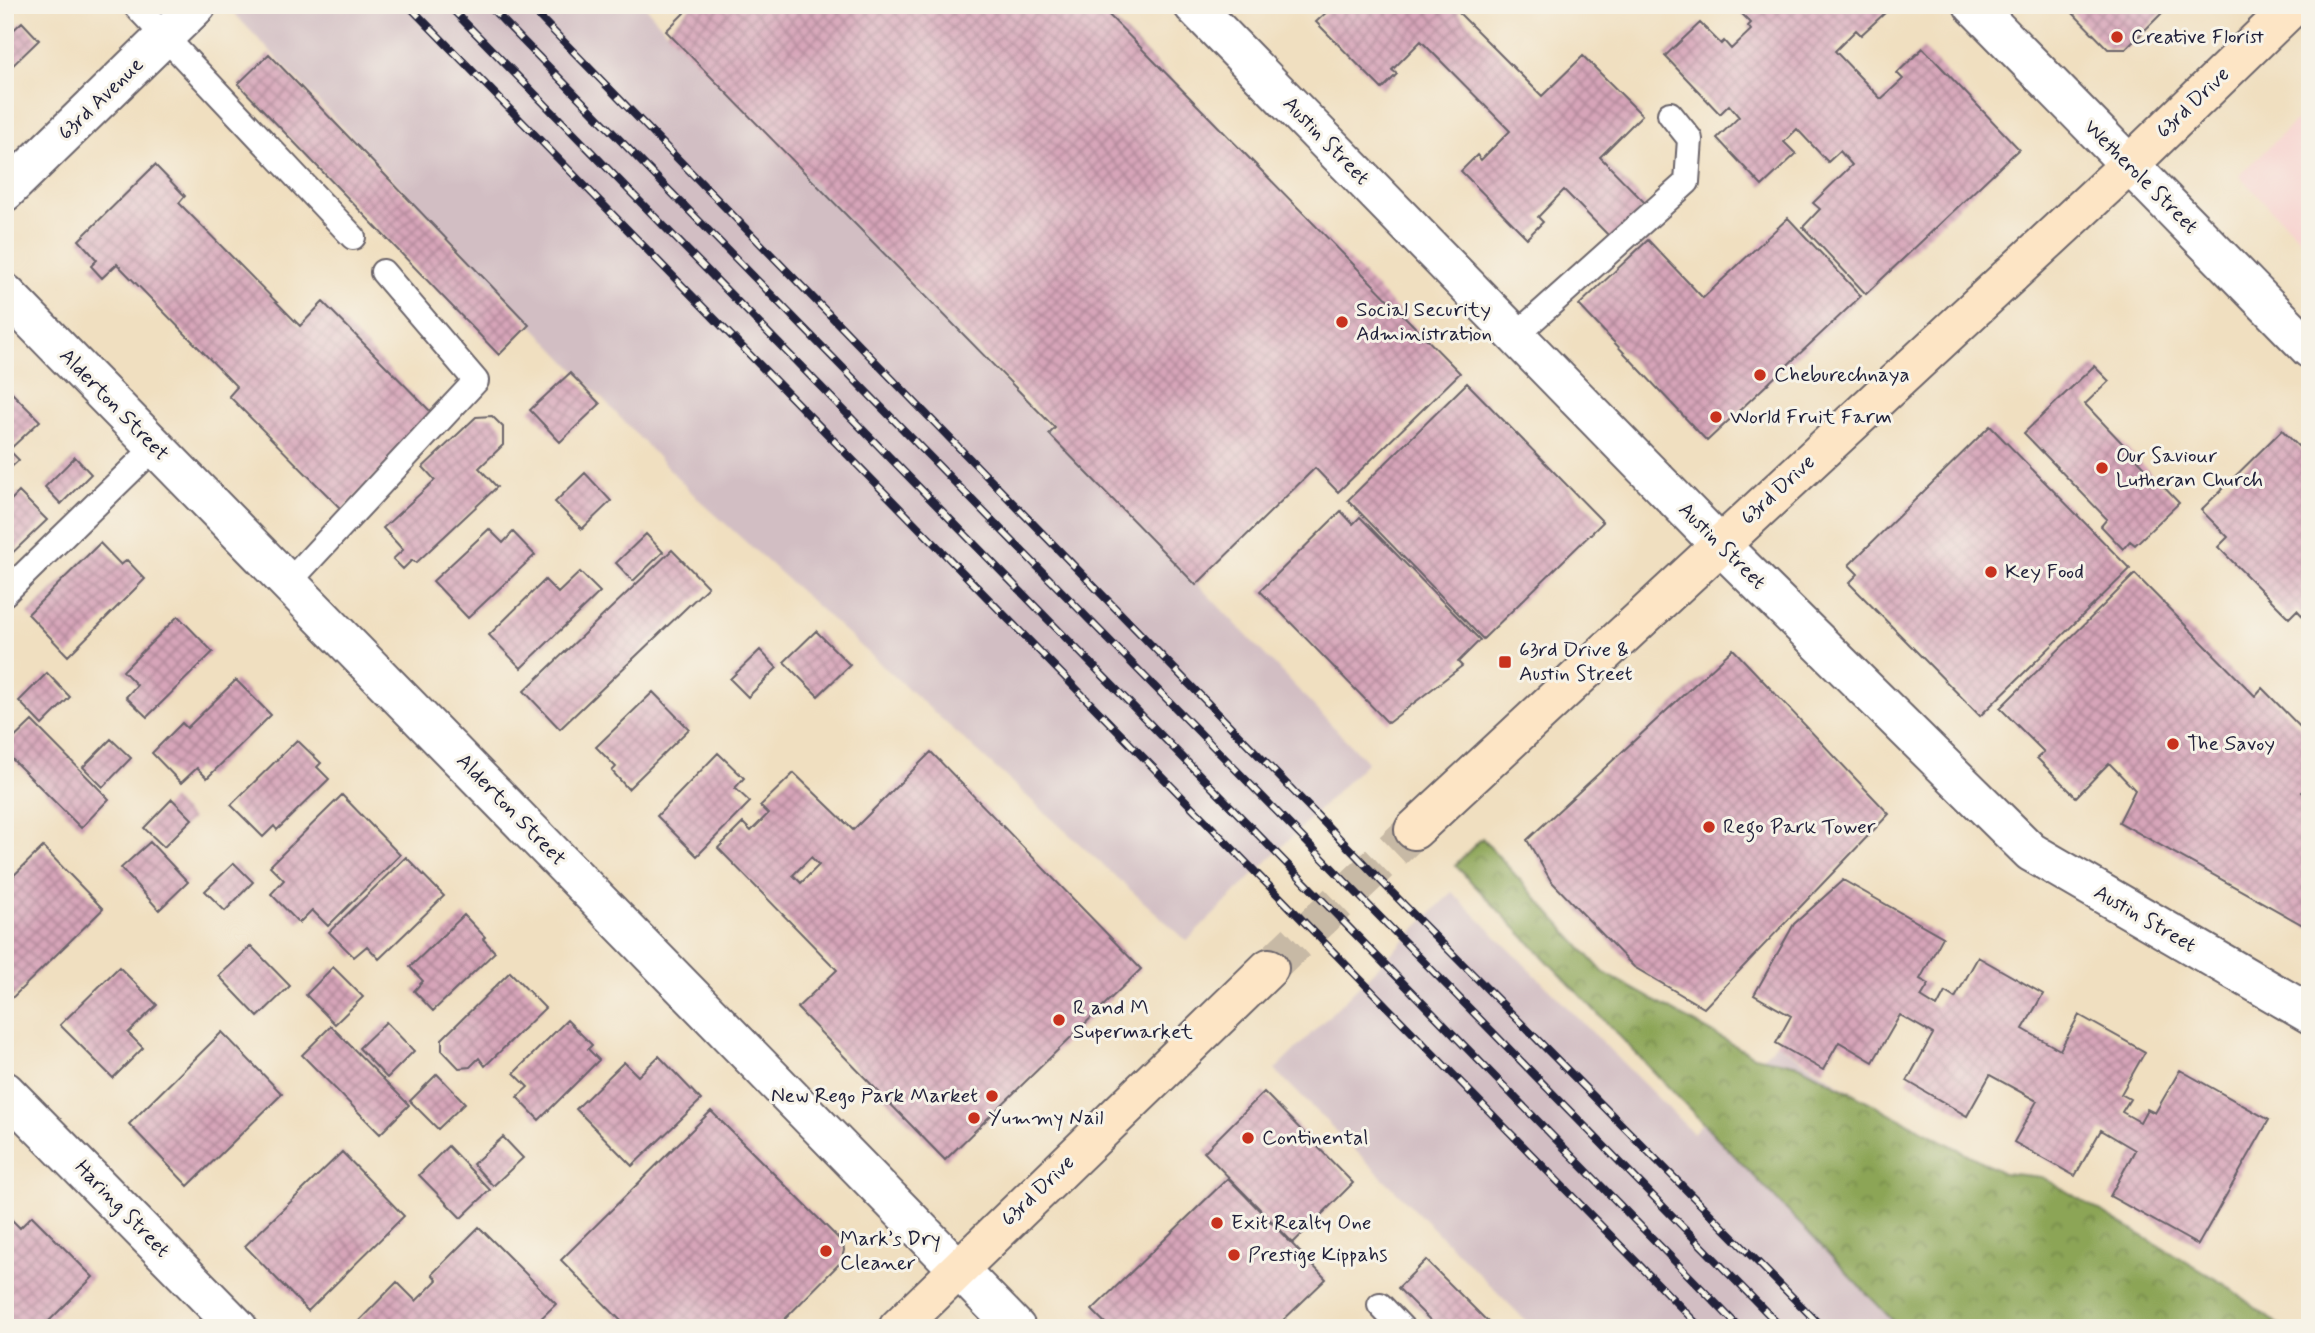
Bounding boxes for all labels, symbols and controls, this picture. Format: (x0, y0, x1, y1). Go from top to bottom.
place label: Creative Florist (2131, 23, 2265, 51)
marker: Creative Florist (2109, 29, 2125, 45)
street label: 63rd Avenue (52, 51, 150, 147)
street label: 63rd Drive (2150, 61, 2236, 145)
street label: Austin Street (1277, 90, 1376, 192)
street label: Wetherole Street (2078, 114, 2204, 240)
place label: Social Security Administration (1356, 296, 1492, 348)
marker: Social Security Administration (1334, 314, 1350, 330)
street label: Alderton Street (53, 342, 175, 468)
place label: Cheburechnaya (1774, 361, 1910, 389)
marker: Cheburechnaya (1752, 367, 1768, 383)
place label: World Fruit Farm (1730, 403, 1892, 431)
marker: World Fruit Farm (1708, 409, 1724, 425)
place label: Our Saviour Lutheran Church (2116, 442, 2263, 494)
street label: 63rd Drive (1735, 448, 1821, 532)
marker: Our Saviour Lutheran Church (2094, 460, 2110, 476)
street label: Austin Street (1672, 496, 1772, 596)
place label: Key Food (2005, 558, 2084, 586)
marker: Key Food (1983, 564, 1999, 580)
place label: 63rd Drive & Austin Street (1519, 636, 1633, 688)
marker: 63rd Drive & Austin Street (1497, 654, 1513, 670)
place label: The Savoy (2187, 730, 2275, 758)
marker: The Savoy (2165, 736, 2181, 752)
street label: Alderton Street (450, 747, 572, 873)
place label: Rego Park Tower (1723, 813, 1876, 843)
marker: Rego Park Tower (1701, 819, 1717, 835)
street label: Austin Street (2089, 879, 2201, 960)
place label: R and M Supermarket (1073, 994, 1193, 1046)
marker: R and M Supermarket (1051, 1012, 1067, 1028)
place label: New Rego Park Market (771, 1082, 978, 1110)
marker: New Rego Park Market (984, 1088, 1000, 1104)
place label: Yummy Nail (988, 1104, 1104, 1132)
marker: Yummy Nail (966, 1110, 982, 1126)
place label: Continental (1262, 1124, 1369, 1152)
marker: Continental (1240, 1130, 1256, 1146)
street label: 63rd Drive (995, 1149, 1081, 1233)
street label: Haring Street (68, 1154, 176, 1264)
place label: Exit Realty One (1231, 1209, 1371, 1237)
marker: Exit Realty One (1209, 1215, 1225, 1231)
place label: Mark’s Dry Cleaner (840, 1225, 941, 1277)
place label: Prestige Kippahs (1248, 1241, 1388, 1269)
marker: Mark’s Dry Cleaner (818, 1243, 834, 1259)
marker: Prestige Kippahs (1226, 1247, 1242, 1263)

